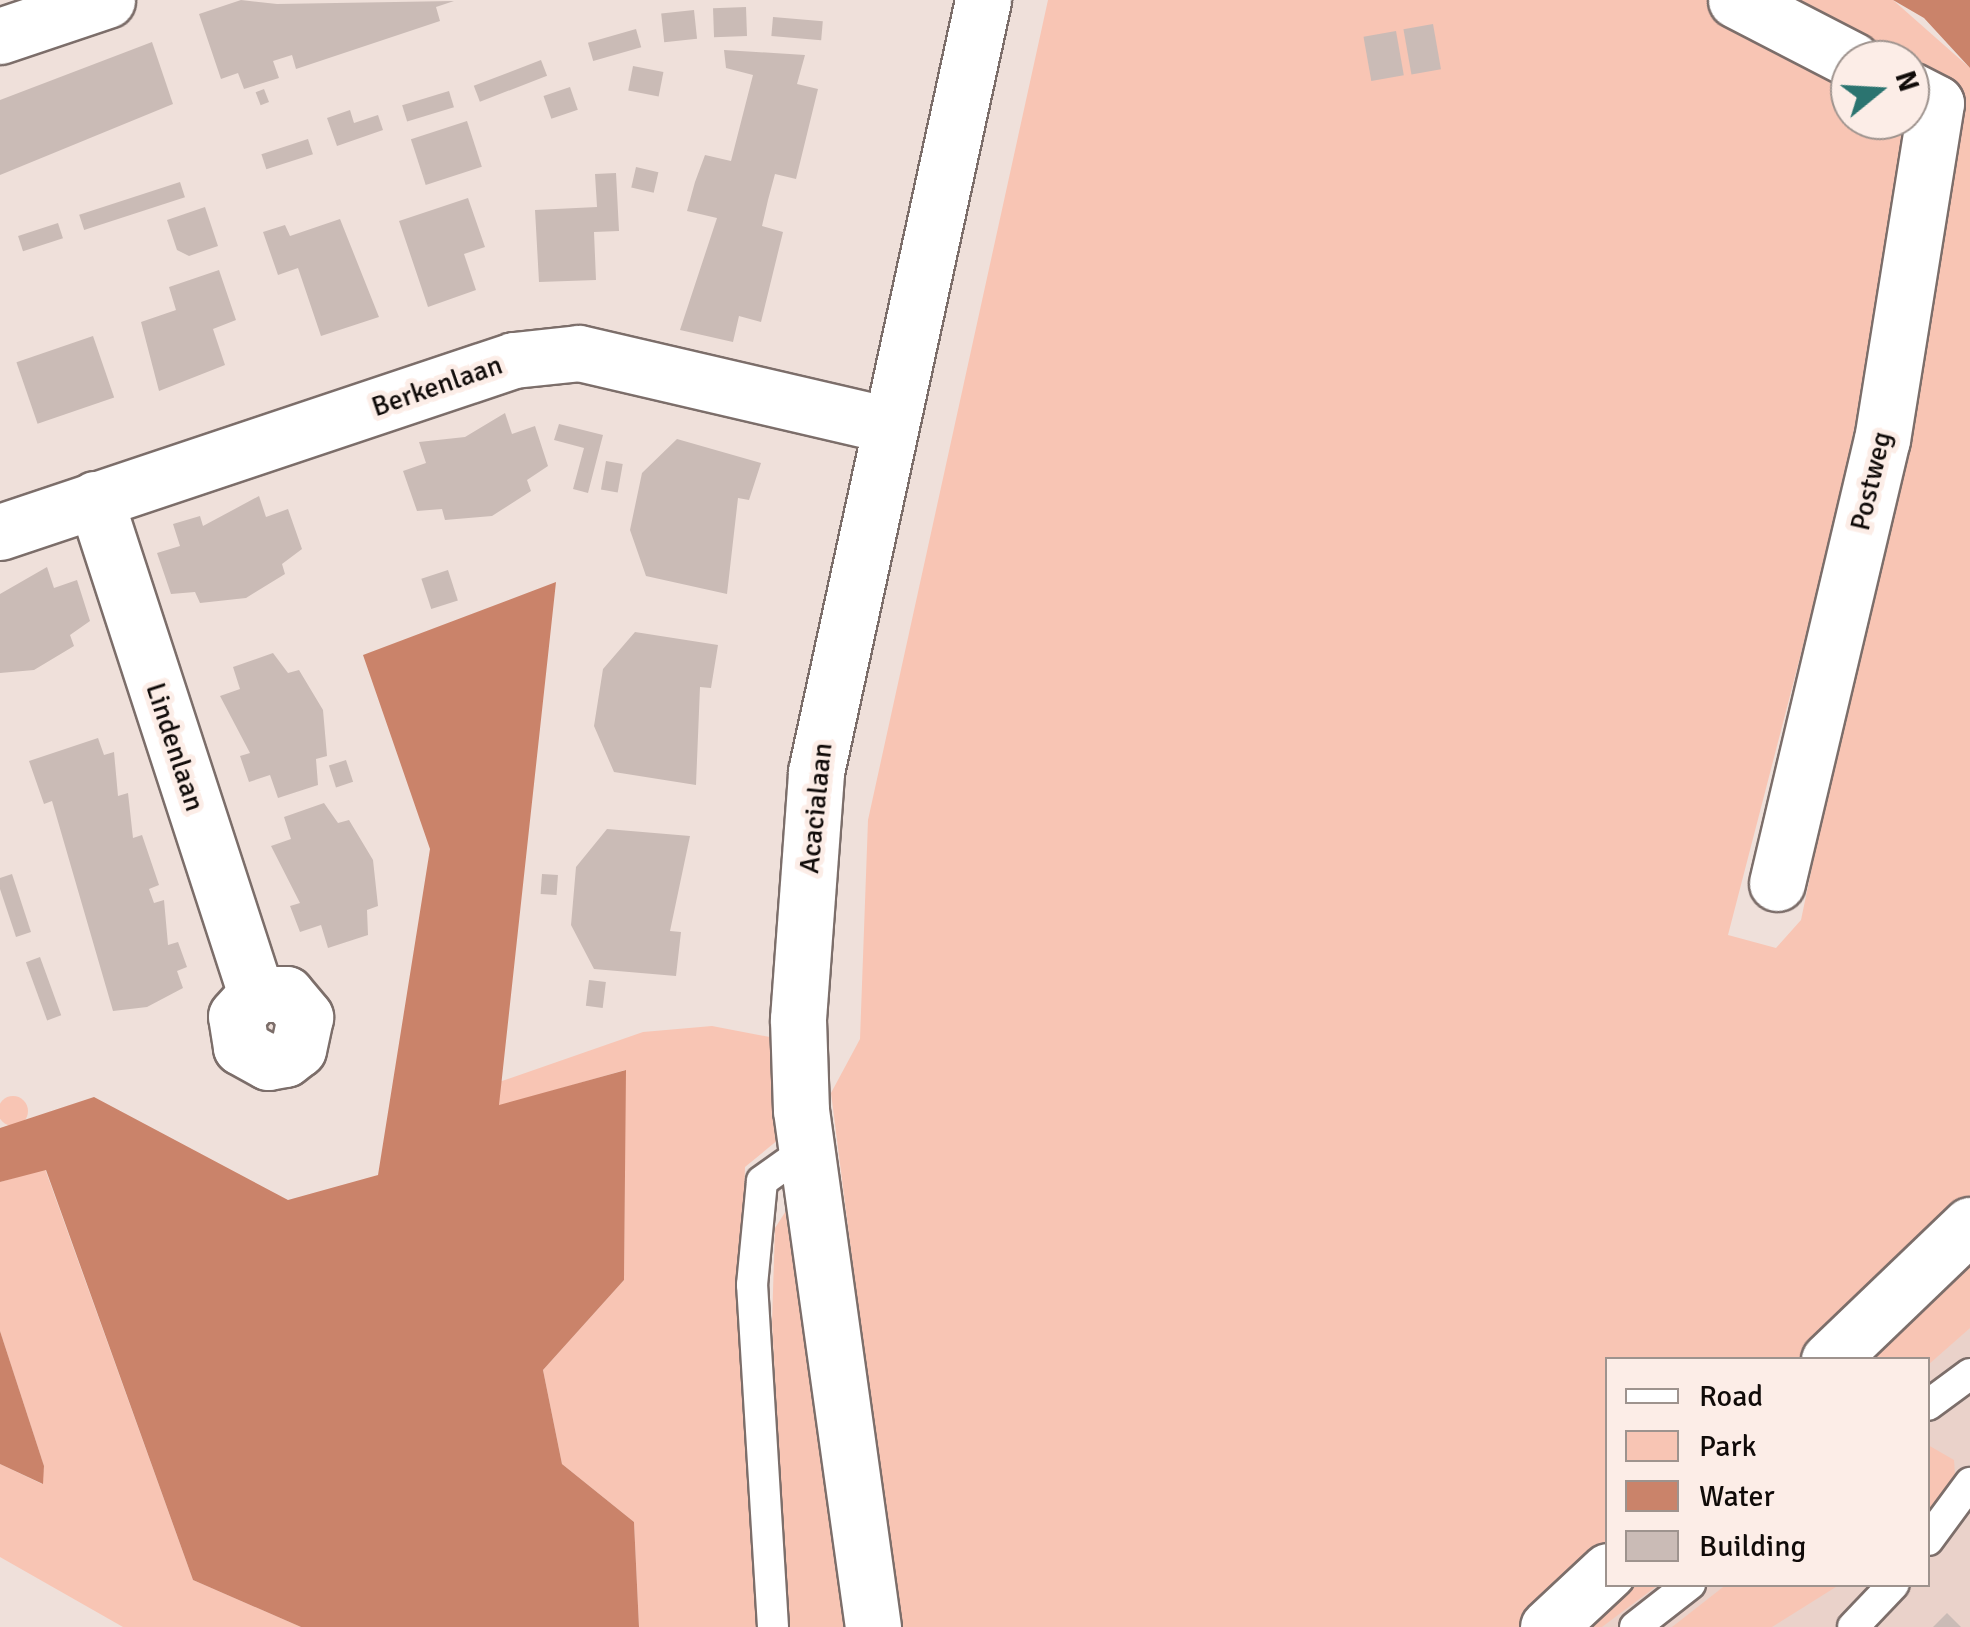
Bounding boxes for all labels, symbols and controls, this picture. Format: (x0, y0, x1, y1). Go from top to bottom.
north arrow (1830, 40, 1930, 140)
text: N (1887, 67, 1926, 96)
street label: Berkenlaan (367, 348, 507, 424)
street label: Postweg (1843, 428, 1899, 534)
street label: Lindenlaan (138, 679, 212, 815)
street label: Acacialaan (792, 741, 840, 875)
legend (1605, 1357, 1930, 1587)
text: Road (1699, 1378, 1763, 1415)
text: Park (1699, 1428, 1757, 1465)
text: Water (1699, 1478, 1775, 1515)
text: Building (1699, 1528, 1806, 1565)

